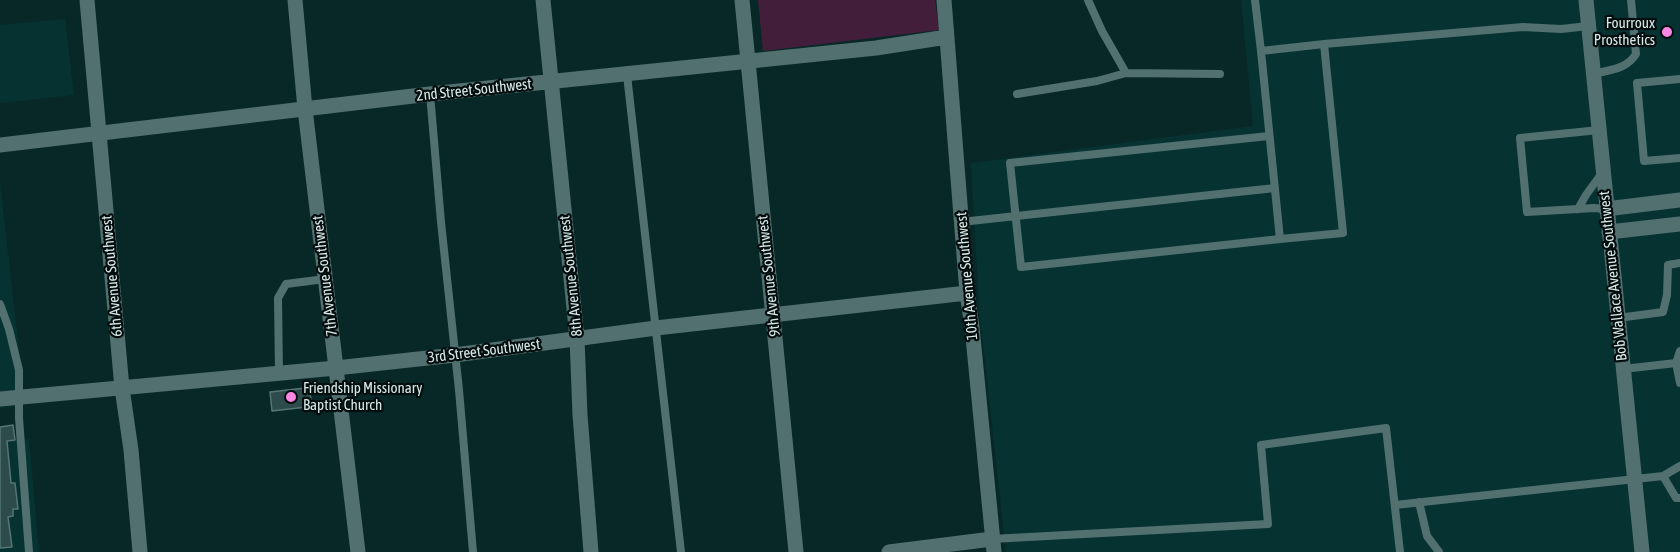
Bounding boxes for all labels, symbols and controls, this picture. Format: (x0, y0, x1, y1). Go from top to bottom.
place label: Fourroux Prosthetics (1594, 14, 1655, 49)
marker: Fourroux Prosthetics (1660, 25, 1674, 39)
street label: 2nd Street Southwest (415, 75, 533, 105)
street label: Bob Wallace Avenue Southwest (1595, 190, 1631, 362)
street label: 10th Avenue Southwest (952, 211, 982, 341)
street label: 6th Avenue Southwest (98, 215, 126, 337)
street label: 7th Avenue Southwest (309, 215, 341, 337)
street label: 8th Avenue Southwest (556, 215, 586, 337)
street label: 9th Avenue Southwest (754, 215, 784, 337)
street label: 3rd Street Southwest (427, 335, 541, 367)
place label: Friendship Missionary Baptist Church (303, 379, 422, 414)
marker: Friendship Missionary Baptist Church (284, 390, 298, 404)

